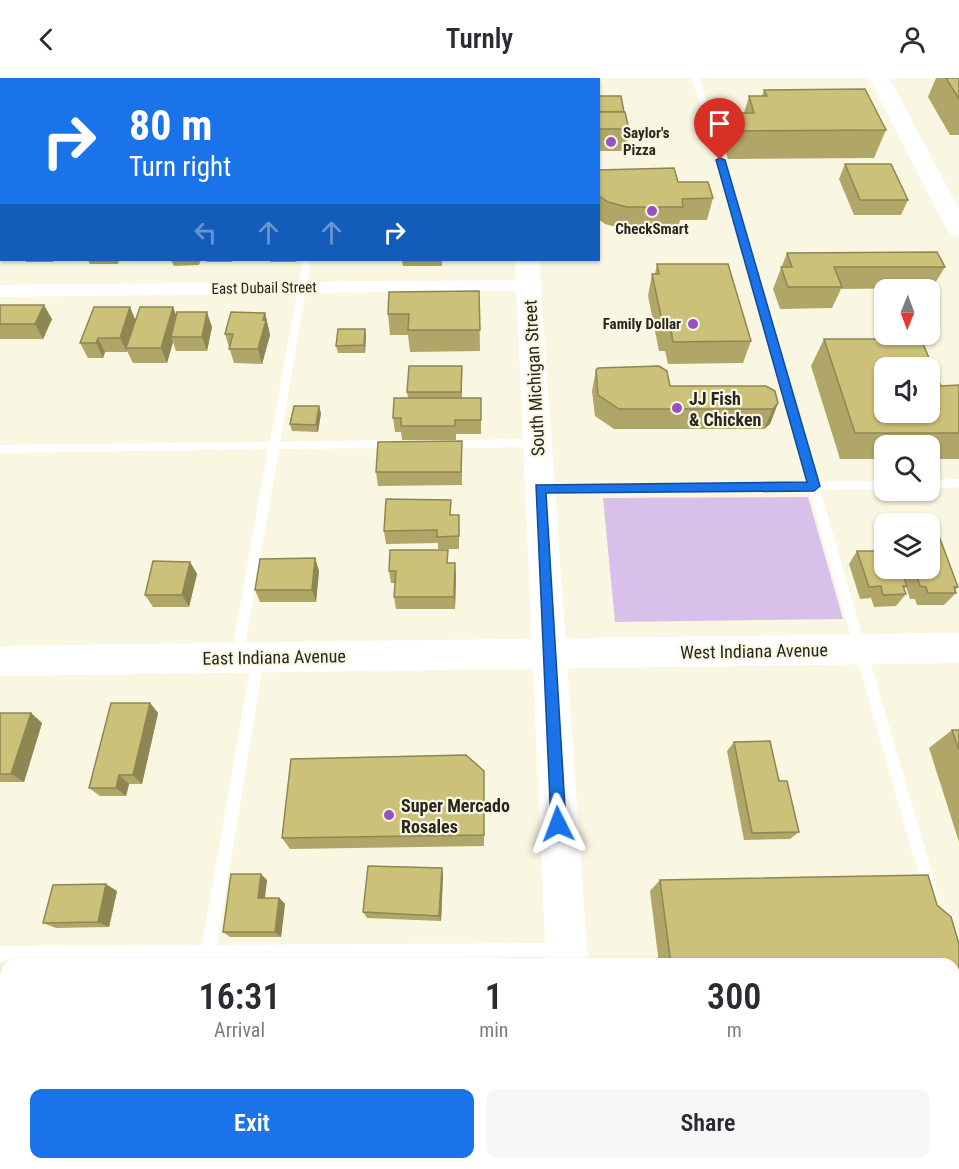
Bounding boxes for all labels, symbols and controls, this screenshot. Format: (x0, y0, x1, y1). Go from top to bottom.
icon: back (30, 23, 63, 56)
text: Turnly (446, 23, 513, 55)
icon: person (896, 23, 929, 56)
pin (694, 98, 745, 160)
text: 80 m (129, 101, 212, 150)
icon: right (30, 102, 108, 180)
icon: arrive (703, 107, 736, 140)
place label: Saylor's Pizza (623, 124, 670, 159)
marker: Saylor's Pizza (604, 135, 618, 149)
text: Turn right (129, 151, 231, 183)
marker: CheckSmart (645, 204, 659, 218)
icon: left (189, 216, 222, 249)
icon: ahead (252, 216, 285, 249)
icon: ahead (315, 216, 348, 249)
icon: right (378, 216, 411, 249)
place label: CheckSmart (615, 220, 689, 238)
street label: East Dubail Street (211, 278, 317, 298)
north arrow (874, 279, 940, 345)
map controls (874, 279, 940, 579)
street label: South Michigan Street (519, 299, 549, 457)
place label: Family Dollar (603, 315, 681, 333)
marker: Family Dollar (686, 317, 700, 331)
button: sound (874, 357, 940, 423)
place label: JJ Fish & Chicken (689, 388, 761, 430)
marker: JJ Fish & Chicken (670, 401, 684, 415)
button: search (874, 435, 940, 501)
button: layers (874, 513, 940, 579)
street label: West Indiana Avenue (680, 639, 828, 663)
street label: East Indiana Avenue (202, 645, 346, 669)
position arrow (526, 792, 590, 856)
place label: Super Mercado Rosales (401, 795, 510, 837)
marker: Super Mercado Rosales (382, 808, 396, 822)
text: 16:31 (199, 976, 281, 1018)
text: 1 (485, 976, 503, 1018)
text: 300 (707, 976, 761, 1018)
text: Arrival (214, 1018, 265, 1042)
text: min (479, 1018, 508, 1042)
text: m (727, 1018, 742, 1042)
button: Exit (30, 1089, 474, 1158)
button: Share (486, 1089, 930, 1158)

